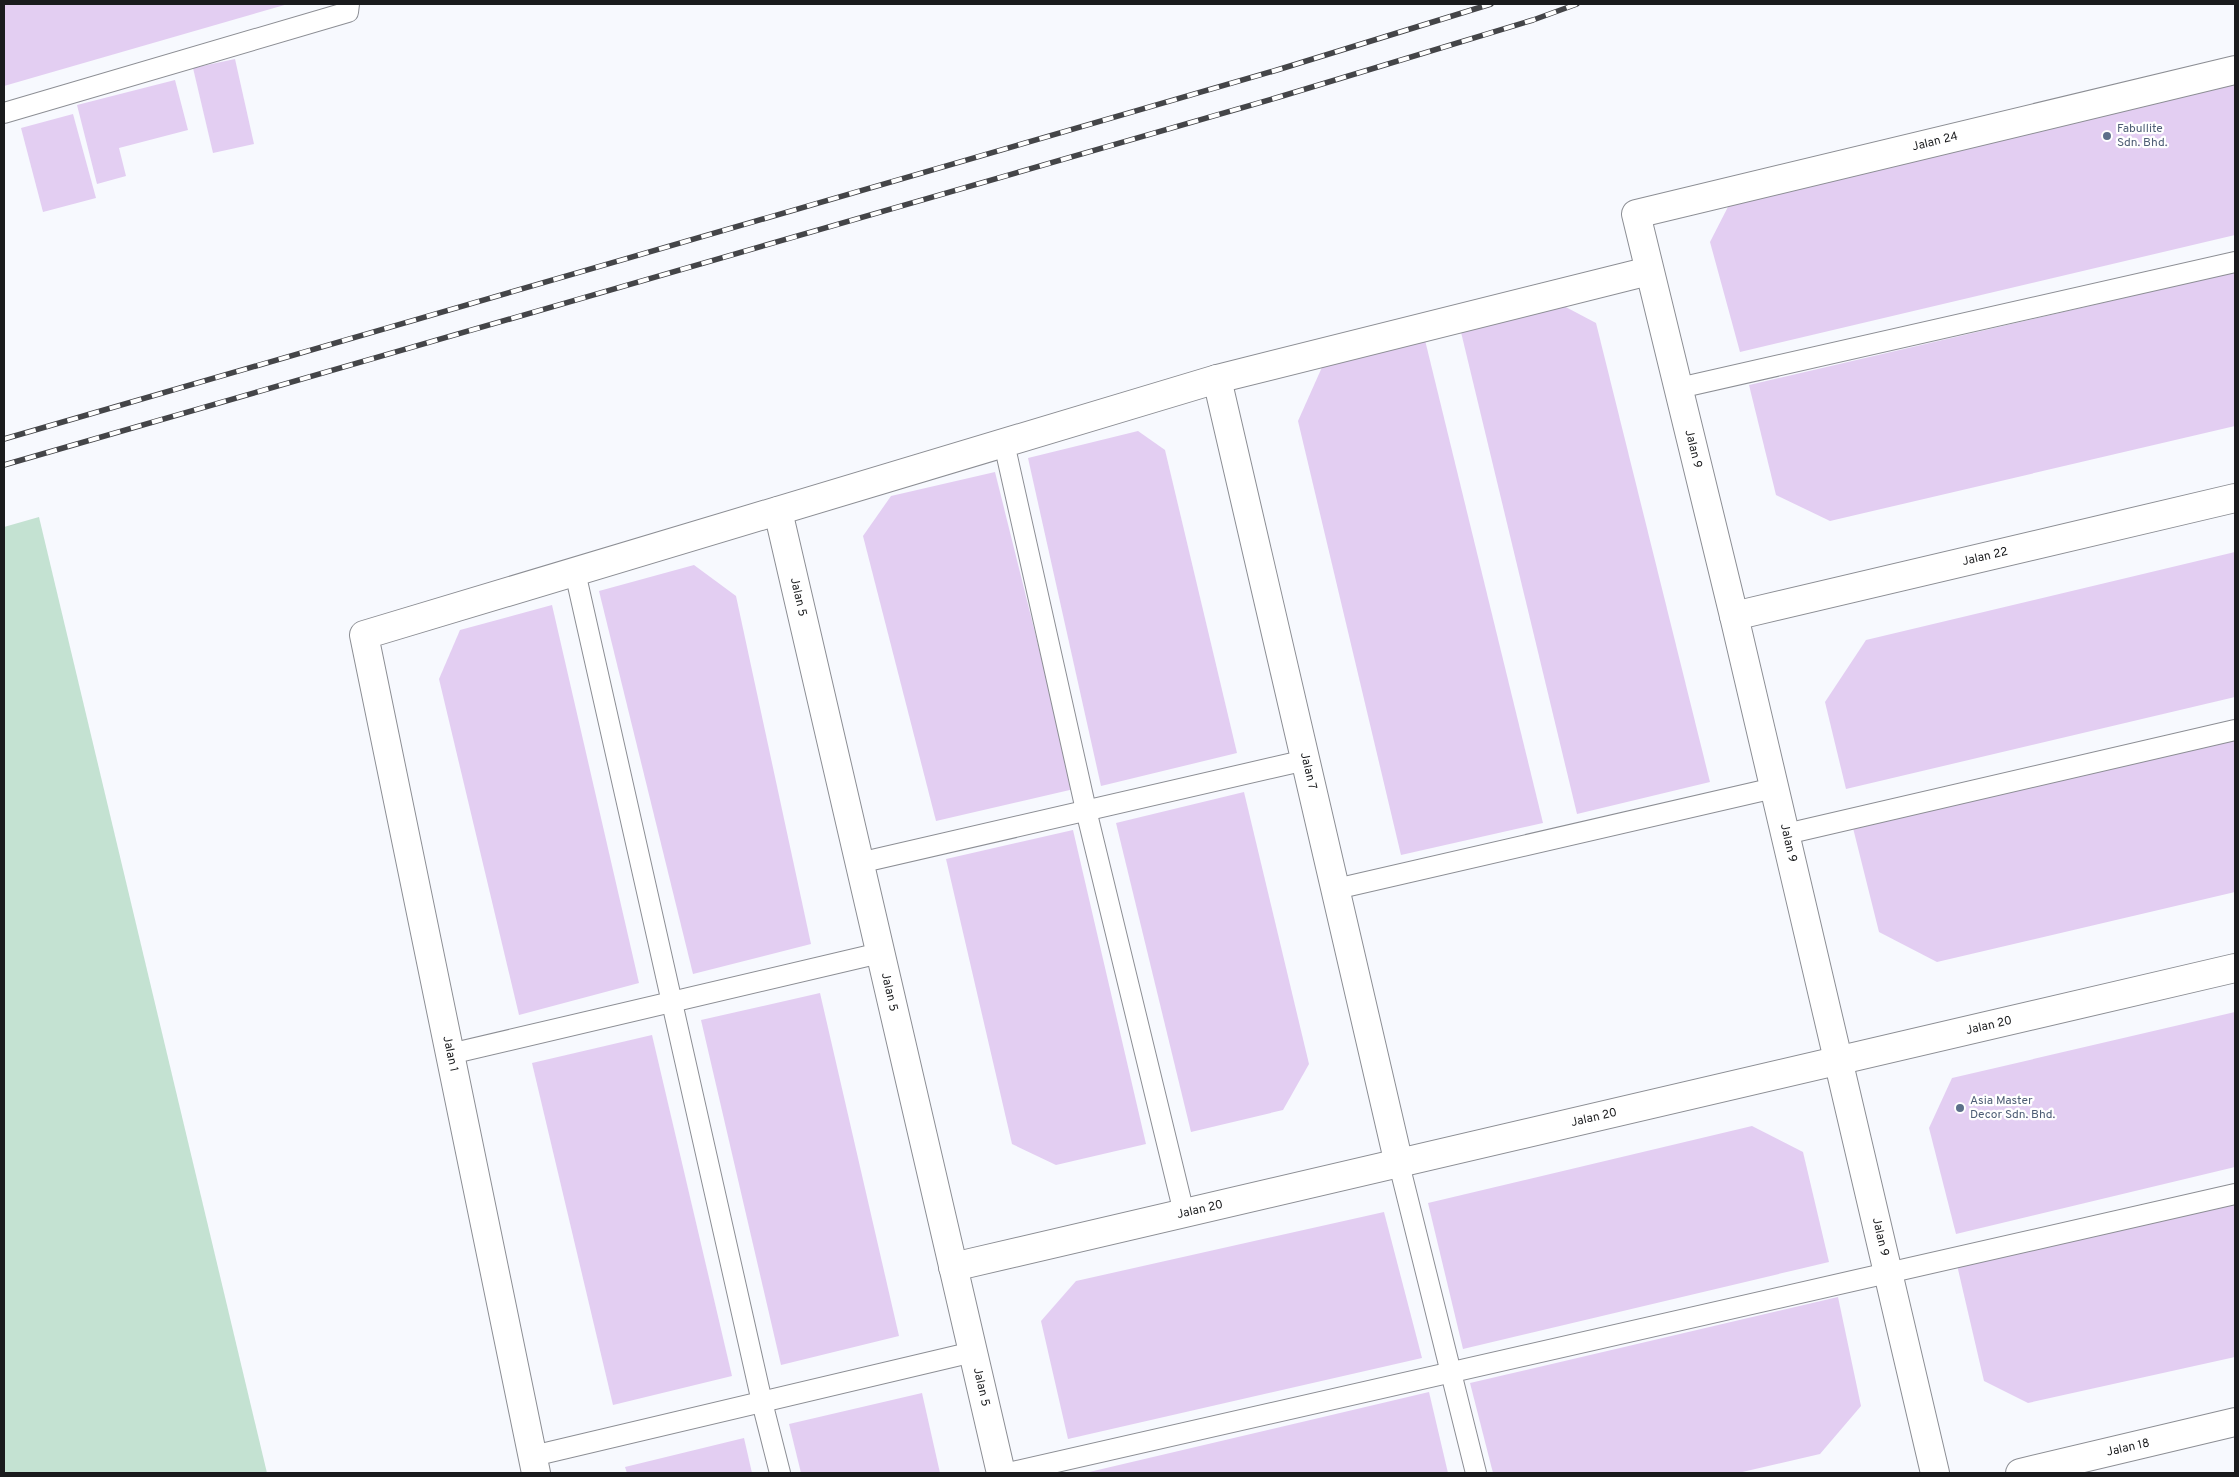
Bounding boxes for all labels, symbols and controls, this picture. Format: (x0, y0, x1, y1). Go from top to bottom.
place label: Fabullite Sdn. Bhd. (2117, 121, 2168, 151)
street label: Jalan 24 (1910, 129, 1960, 155)
marker: Fabullite Sdn. Bhd. (2101, 130, 2113, 142)
street label: Jalan 9 (1680, 428, 1706, 470)
street label: Jalan 22 (1960, 544, 2010, 570)
street label: Jalan 5 (786, 576, 810, 618)
street label: Jalan 7 (1296, 751, 1320, 791)
street label: Jalan 9 (1776, 822, 1800, 864)
street label: Jalan 5 (877, 971, 901, 1013)
street label: Jalan 20 (1964, 1013, 2014, 1039)
street label: Jalan 1 (438, 1034, 462, 1074)
place label: Asia Master Decor Sdn. Bhd. (1970, 1093, 2056, 1123)
marker: Asia Master Decor Sdn. Bhd. (1954, 1102, 1966, 1114)
street label: Jalan 20 (1569, 1105, 1619, 1131)
street label: Jalan 20 (1175, 1197, 1225, 1223)
street label: Jalan 9 (1868, 1216, 1892, 1258)
street label: Jalan 5 (969, 1366, 993, 1408)
street label: Jalan 18 (2105, 1435, 2151, 1461)

